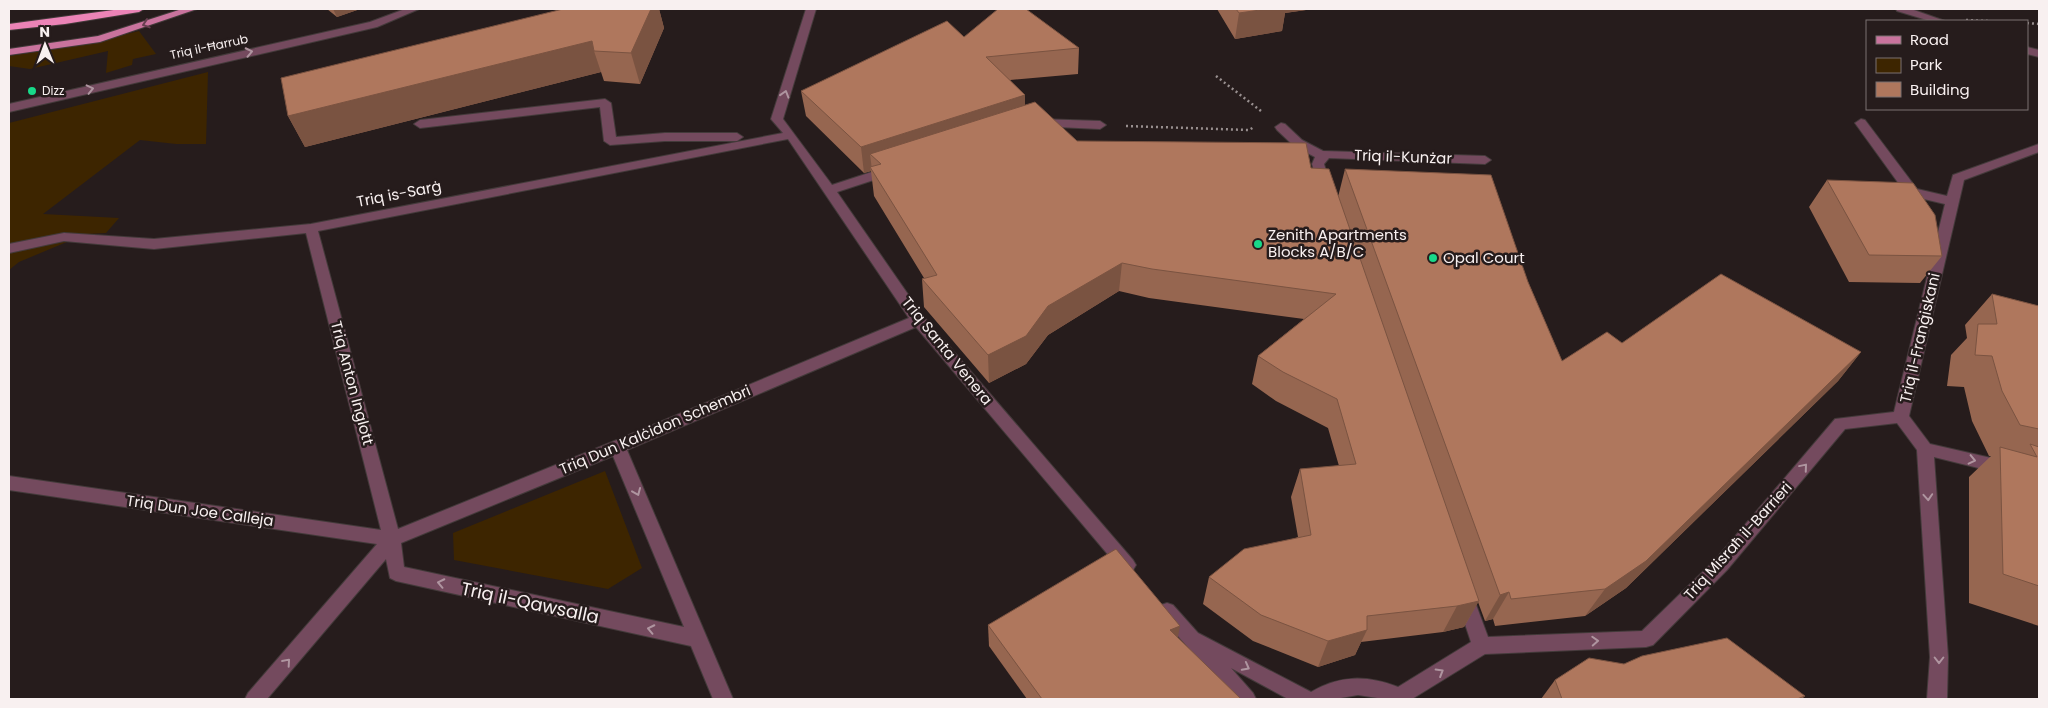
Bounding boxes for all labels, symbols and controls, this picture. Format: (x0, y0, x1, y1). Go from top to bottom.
one-way arrow (142, 18, 151, 28)
north arrow (20, 20, 70, 70)
legend (1866, 20, 2028, 110)
text: N (39, 22, 50, 42)
text: Road (1910, 29, 1949, 50)
street label: Triq il-Ħarrub (168, 30, 249, 63)
one-way arrow (244, 47, 253, 58)
text: Park (1910, 54, 1942, 75)
text: Building (1910, 79, 1970, 100)
place label: Dizz (42, 82, 64, 99)
one-way arrow (86, 84, 95, 95)
marker: Dizz (26, 85, 38, 97)
one-way arrow (779, 90, 789, 98)
street label: Triq il-Kunżar (1354, 144, 1453, 169)
street label: Triq is-Sarġ (355, 175, 443, 212)
place label: Zenith Apartments Blocks A/B/C (1268, 224, 1407, 262)
marker: Zenith Apartments Blocks A/B/C (1252, 238, 1264, 250)
place label: Opal Court (1443, 247, 1525, 268)
marker: Opal Court (1427, 252, 1439, 264)
street label: Triq il-Franġiskani (1894, 271, 1945, 405)
street label: Triq Santa Venera (897, 292, 998, 409)
street label: Triq Anton Inglott (326, 319, 379, 447)
street label: Triq Dun Kalċidon Schembri (556, 380, 754, 479)
one-way arrow (1968, 454, 1977, 465)
one-way arrow (1798, 463, 1807, 472)
street label: Triq Misraħ il-Barrieri (1679, 477, 1796, 604)
one-way arrow (630, 487, 641, 496)
street label: Triq Dun Joe Calleja (125, 490, 275, 531)
one-way arrow (1923, 494, 1934, 502)
street label: Triq il-Qawsalla (459, 576, 601, 629)
one-way arrow (437, 578, 445, 589)
one-way arrow (647, 624, 655, 635)
one-way arrow (1591, 636, 1599, 647)
one-way arrow (1934, 656, 1944, 664)
one-way arrow (281, 659, 290, 668)
one-way arrow (1241, 661, 1250, 671)
one-way arrow (1434, 668, 1443, 678)

